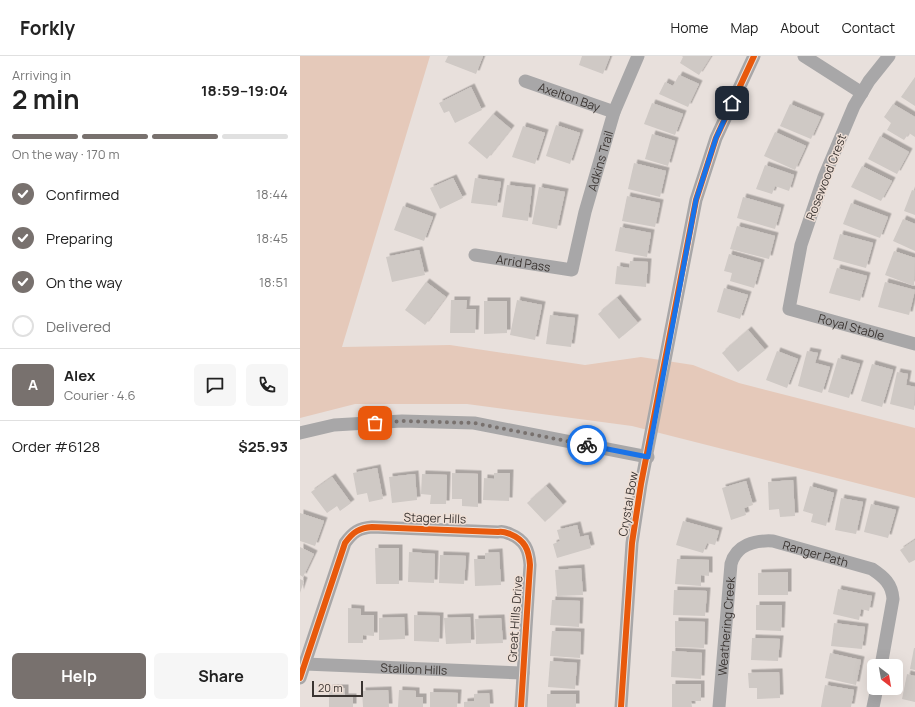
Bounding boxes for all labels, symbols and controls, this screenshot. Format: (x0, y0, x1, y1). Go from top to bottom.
text: Forkly (20, 15, 75, 41)
text: Home (671, 18, 708, 37)
text: Map (730, 18, 758, 37)
text: About (780, 18, 820, 37)
text: Contact (842, 18, 895, 37)
text: Arriving in (12, 66, 71, 84)
street label: Axelton Bay (536, 78, 603, 115)
text: 18:59–19:04 (201, 80, 288, 101)
text: 2 min (12, 81, 80, 117)
pin (715, 86, 749, 120)
icon: home (721, 92, 743, 114)
street label: Adkins Trail (583, 128, 617, 193)
street label: Rosewood Crest (802, 131, 850, 223)
text: On the way · 170 m (12, 145, 119, 163)
icon: check (12, 183, 34, 205)
text: Confirmed (46, 184, 119, 205)
text: 18:44 (256, 185, 288, 203)
icon: check (12, 227, 34, 249)
text: Preparing (46, 228, 113, 249)
text: 18:45 (256, 229, 288, 247)
street label: Arrid Pass (495, 250, 552, 275)
icon: check (12, 271, 34, 293)
text: On the way (46, 272, 122, 293)
text: 18:51 (259, 273, 288, 291)
street label: Royal Stable (816, 309, 887, 344)
text: Delivered (46, 316, 111, 337)
button: chat (194, 364, 236, 406)
button: phone (246, 364, 288, 406)
text: Alex (64, 365, 95, 386)
text: A (28, 374, 38, 395)
text: Courier · 4.6 (64, 386, 136, 404)
pin (358, 406, 392, 440)
icon: bag (364, 412, 386, 434)
courier (567, 425, 607, 465)
icon: bike (576, 434, 598, 456)
text: Order #6128 (12, 436, 100, 457)
text: $25.93 (238, 436, 288, 457)
street label: Crystal Bow (614, 470, 642, 538)
street label: Stager Hills (403, 508, 467, 528)
street label: Ranger Path (781, 536, 851, 570)
street label: Great Hills Drive (503, 575, 527, 663)
street label: Weathering Creek (713, 575, 738, 677)
button: Help (12, 653, 146, 699)
button: Share (154, 653, 288, 699)
street label: Stallion Hills (380, 659, 448, 678)
north arrow (867, 659, 903, 695)
map controls (867, 659, 903, 695)
scale bar (312, 679, 363, 698)
text: 20 m (318, 680, 343, 695)

